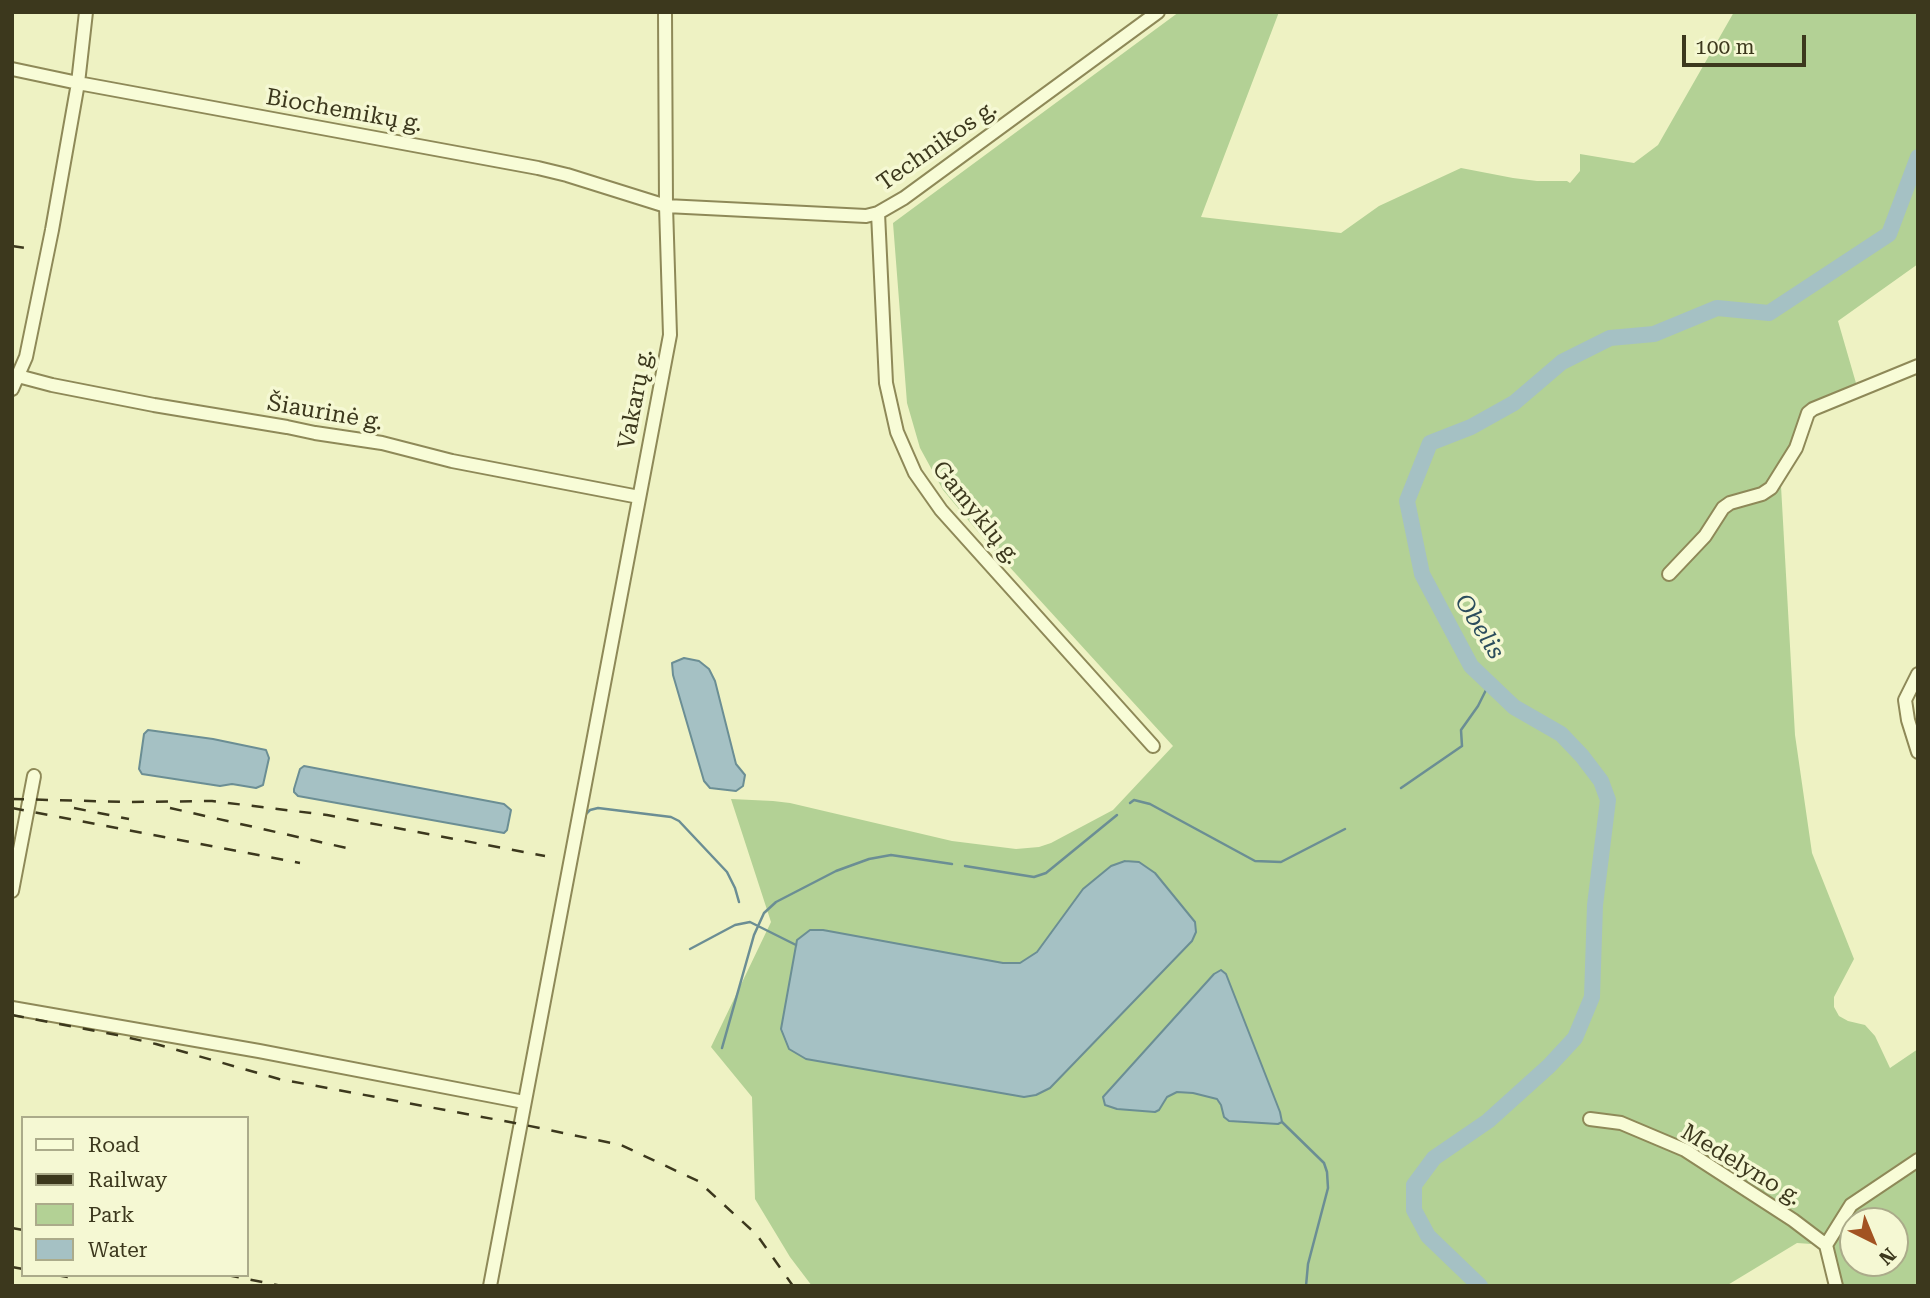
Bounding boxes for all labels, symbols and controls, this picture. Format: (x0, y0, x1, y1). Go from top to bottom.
scale bar (1685, 21, 1809, 65)
text: 100 m (1695, 35, 1755, 59)
street label: Biochemikų g. (264, 84, 424, 138)
street label: Technikos g. (872, 95, 1002, 197)
street label: Vakarų g. (613, 347, 659, 451)
street label: Šiaurinė g. (265, 389, 385, 437)
street label: Gamyklų g. (926, 456, 1026, 570)
water label: Obelis (1448, 589, 1510, 665)
legend (21, 1116, 248, 1277)
street label: Medelyno g. (1676, 1118, 1806, 1212)
text: Road (88, 1133, 140, 1157)
text: Railway (88, 1168, 167, 1192)
text: Park (88, 1203, 134, 1227)
north arrow (1839, 1207, 1909, 1277)
text: Water (88, 1238, 147, 1262)
text: N (1874, 1243, 1901, 1270)

